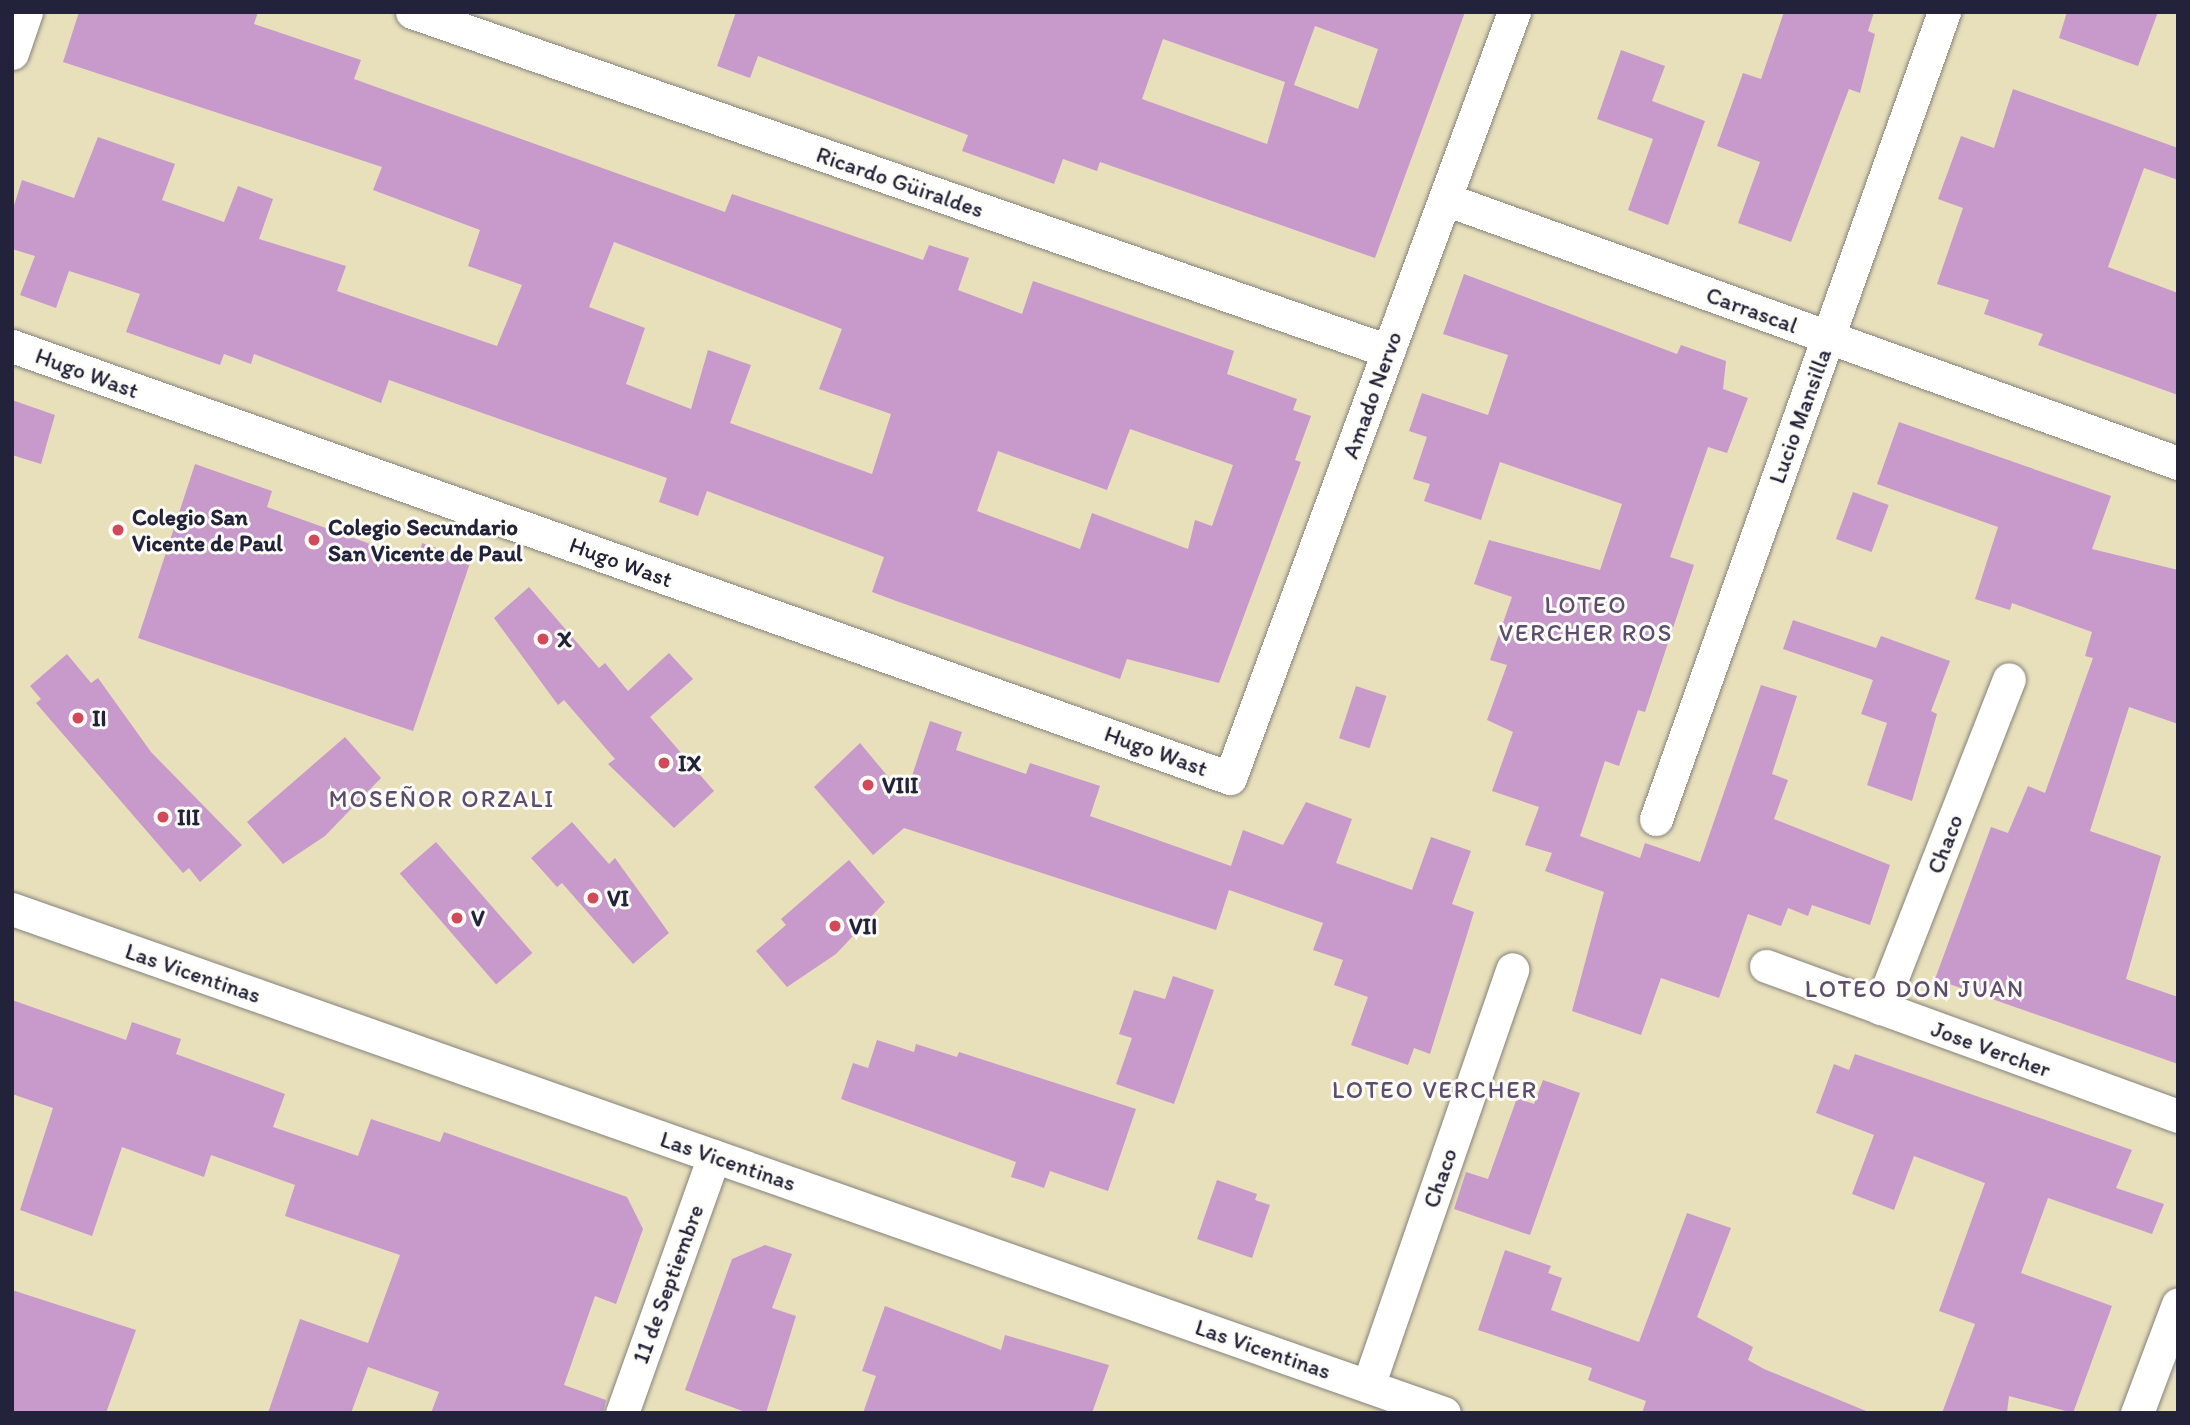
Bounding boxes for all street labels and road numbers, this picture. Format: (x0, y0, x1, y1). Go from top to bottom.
street label: Ricardo Güiraldes (813, 140, 987, 224)
street label: Carrascal (1702, 281, 1802, 339)
street label: Amado Nervo (1336, 328, 1408, 462)
street label: Hugo Wast (32, 342, 142, 404)
street label: Lucio Mansilla (1763, 345, 1837, 487)
street label: Hugo Wast (566, 531, 676, 593)
street label: Hugo Wast (1101, 720, 1211, 782)
street label: Chaco (1921, 810, 1969, 878)
street label: Las Vicentinas (121, 937, 265, 1009)
street label: Jose Vercher (1928, 1015, 2054, 1083)
street label: Las Vicentinas (656, 1125, 800, 1197)
street label: Chaco (1417, 1145, 1463, 1211)
street label: 11 de Septiembre (626, 1200, 710, 1368)
street label: Las Vicentinas (1191, 1313, 1335, 1385)

